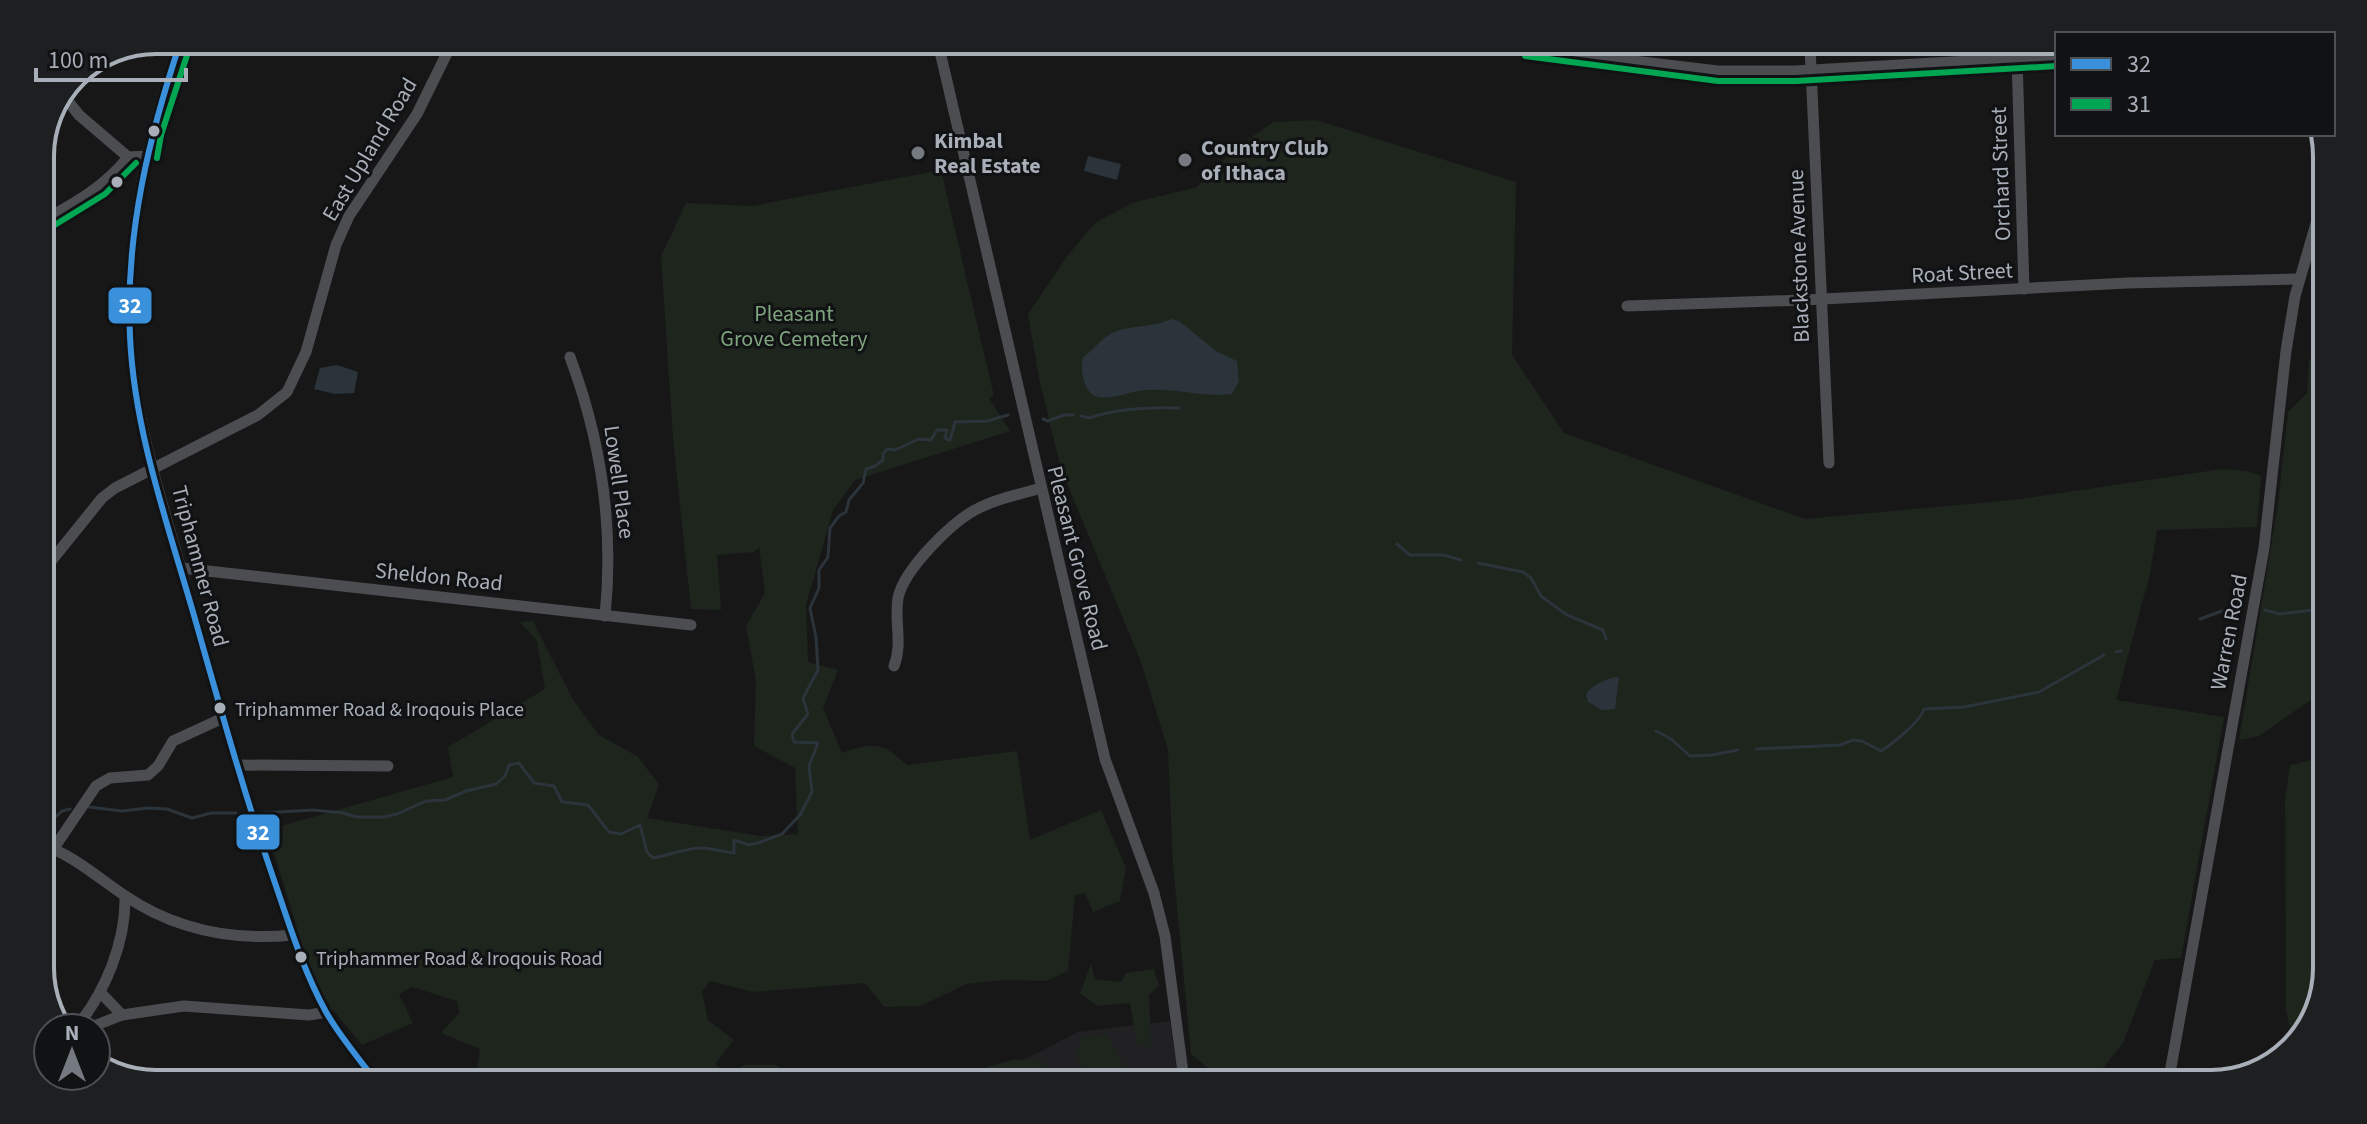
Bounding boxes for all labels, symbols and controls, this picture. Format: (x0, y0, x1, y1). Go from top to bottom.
scale bar (36, 32, 186, 82)
legend (2055, 32, 2335, 136)
text: 100 m (48, 43, 108, 78)
text: 32 (2127, 47, 2151, 82)
street label: East Upland Road (314, 72, 425, 227)
text: 31 (2127, 87, 2151, 122)
street label: Orchard Street (1983, 106, 2019, 242)
unlabelled marker (146, 123, 162, 139)
place label: Kimbal Real Estate (934, 125, 1041, 182)
place label: Country Club of Ithaca (1201, 132, 1329, 189)
marker: Kimbal Real Estate (909, 144, 927, 162)
marker: Country Club of Ithaca (1176, 151, 1194, 169)
street label: Blackstone Avenue (1780, 169, 1818, 343)
unlabelled marker (109, 174, 125, 190)
street label: Roat Street (1910, 254, 2014, 292)
line badge: 32 (107, 286, 153, 325)
text: 32 (118, 290, 142, 322)
park label: Pleasant Grove Cemetery (720, 298, 868, 355)
street label: Lowell Place (595, 423, 643, 541)
street label: Pleasant Grove Road (1039, 462, 1115, 654)
street label: Triphammer Road (163, 482, 237, 650)
street label: Sheldon Road (374, 554, 504, 600)
street label: Warren Road (2202, 571, 2256, 693)
place label: Triphammer Road & Iroqouis Place (235, 696, 524, 724)
marker: Triphammer Road & Iroqouis Place (212, 700, 228, 716)
line badge: 32 (235, 813, 281, 851)
text: 32 (246, 817, 270, 849)
place label: Triphammer Road & Iroqouis Road (316, 945, 603, 973)
marker: Triphammer Road & Iroqouis Road (293, 949, 309, 965)
north arrow (32, 1012, 112, 1092)
text: N (65, 1017, 79, 1049)

